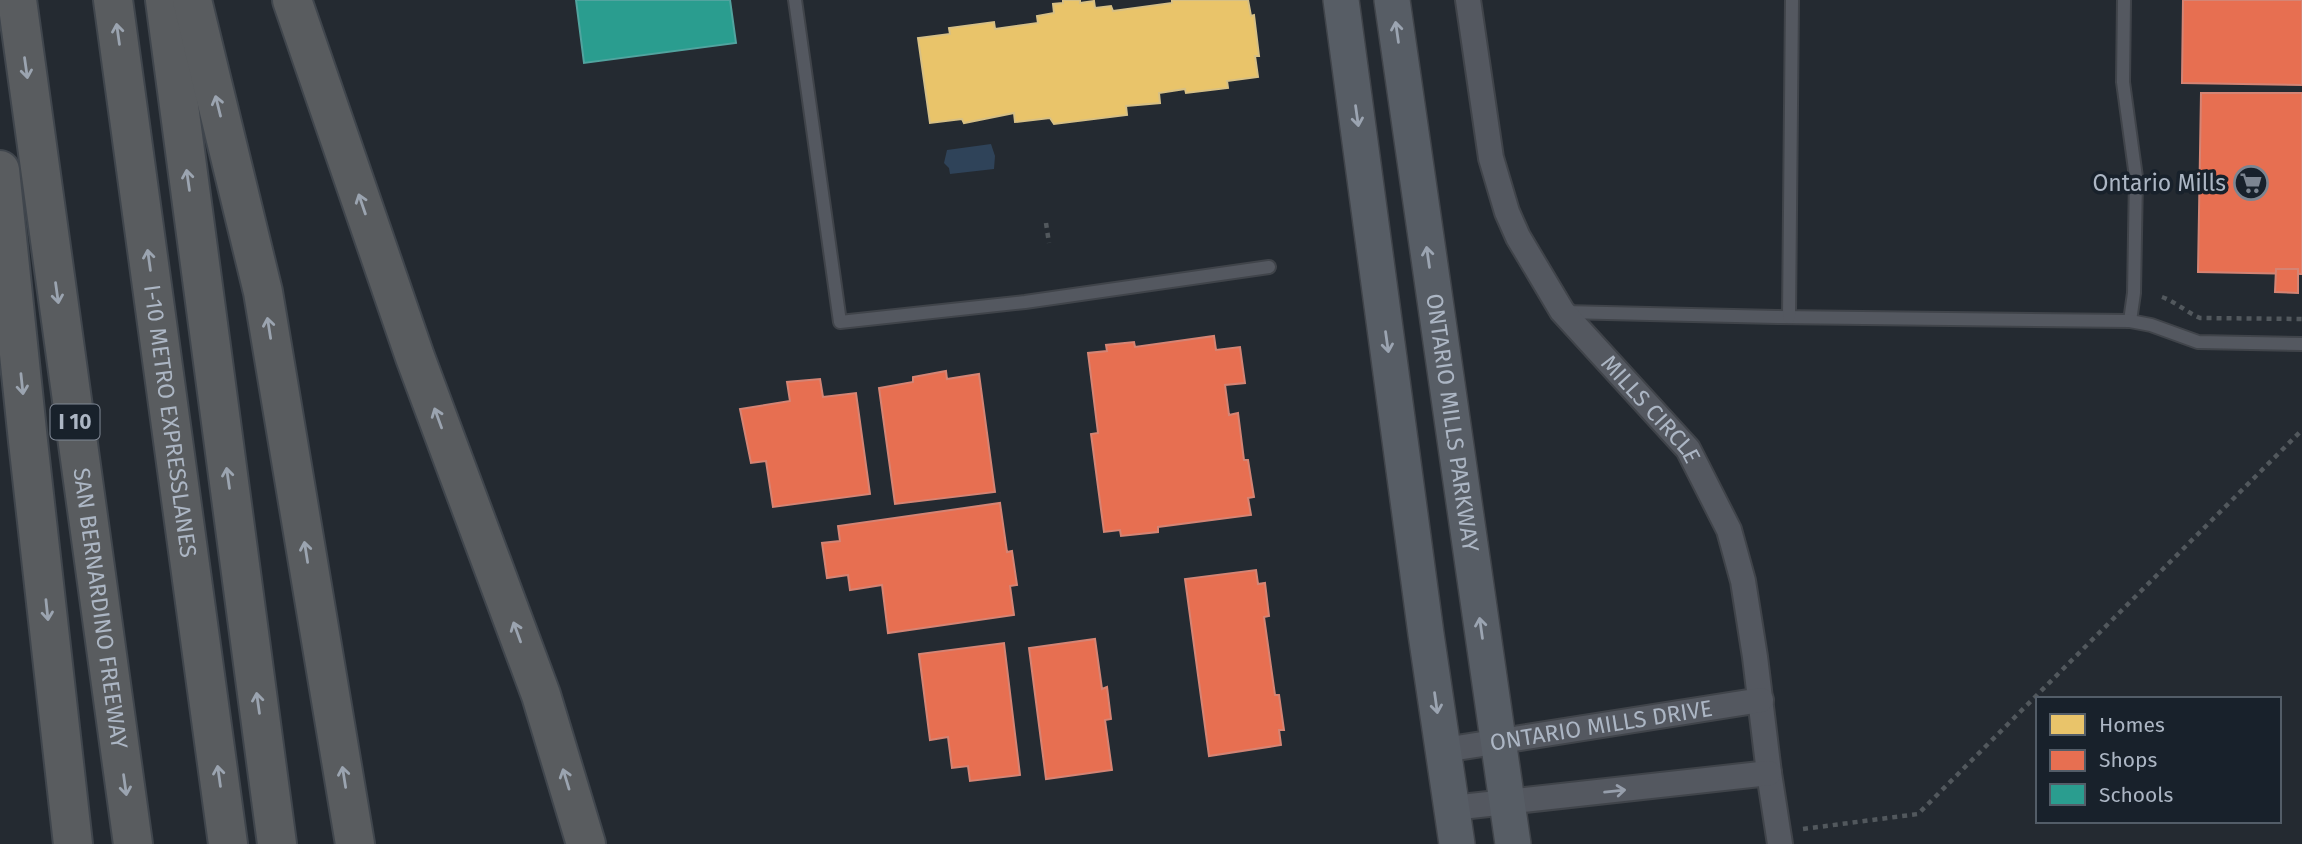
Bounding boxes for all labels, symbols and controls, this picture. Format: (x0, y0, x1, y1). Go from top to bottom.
one-way arrow (1390, 21, 1403, 44)
one-way arrow (111, 23, 124, 46)
one-way arrow (20, 56, 33, 78)
one-way arrow (211, 95, 224, 118)
one-way arrow (1350, 104, 1363, 127)
supermarket icon: Ontario Mills (2232, 164, 2270, 202)
one-way arrow (182, 169, 195, 191)
place label: Ontario Mills (2092, 169, 2226, 197)
one-way arrow (355, 193, 367, 215)
one-way arrow (1422, 246, 1435, 269)
one-way arrow (142, 249, 155, 271)
one-way arrow (51, 281, 64, 304)
street label: I-10 METRO EXPRESSLANES (138, 283, 203, 559)
street label: ONTARIO MILLS PARKWAY (1420, 292, 1485, 554)
one-way arrow (262, 317, 275, 340)
one-way arrow (1380, 330, 1393, 353)
street label: MILLS CIRCLE (1595, 349, 1707, 468)
one-way arrow (16, 373, 29, 395)
road number: I 10 (50, 404, 100, 440)
one-way arrow (431, 408, 443, 430)
street label: SAN BERNARDINO FREEWAY (67, 466, 134, 751)
one-way arrow (222, 467, 235, 490)
one-way arrow (299, 541, 312, 564)
one-way arrow (40, 599, 53, 621)
one-way arrow (1474, 617, 1487, 640)
one-way arrow (510, 621, 523, 643)
one-way arrow (1430, 691, 1443, 714)
one-way arrow (252, 693, 265, 715)
street label: ONTARIO MILLS DRIVE (1488, 694, 1714, 757)
legend (2036, 697, 2281, 823)
text: Homes (2099, 712, 2165, 738)
text: Shops (2099, 747, 2157, 773)
one-way arrow (212, 766, 225, 788)
one-way arrow (337, 766, 350, 789)
one-way arrow (559, 768, 572, 790)
one-way arrow (119, 774, 132, 796)
text: Schools (2099, 782, 2173, 808)
one-way arrow (1604, 784, 1626, 797)

